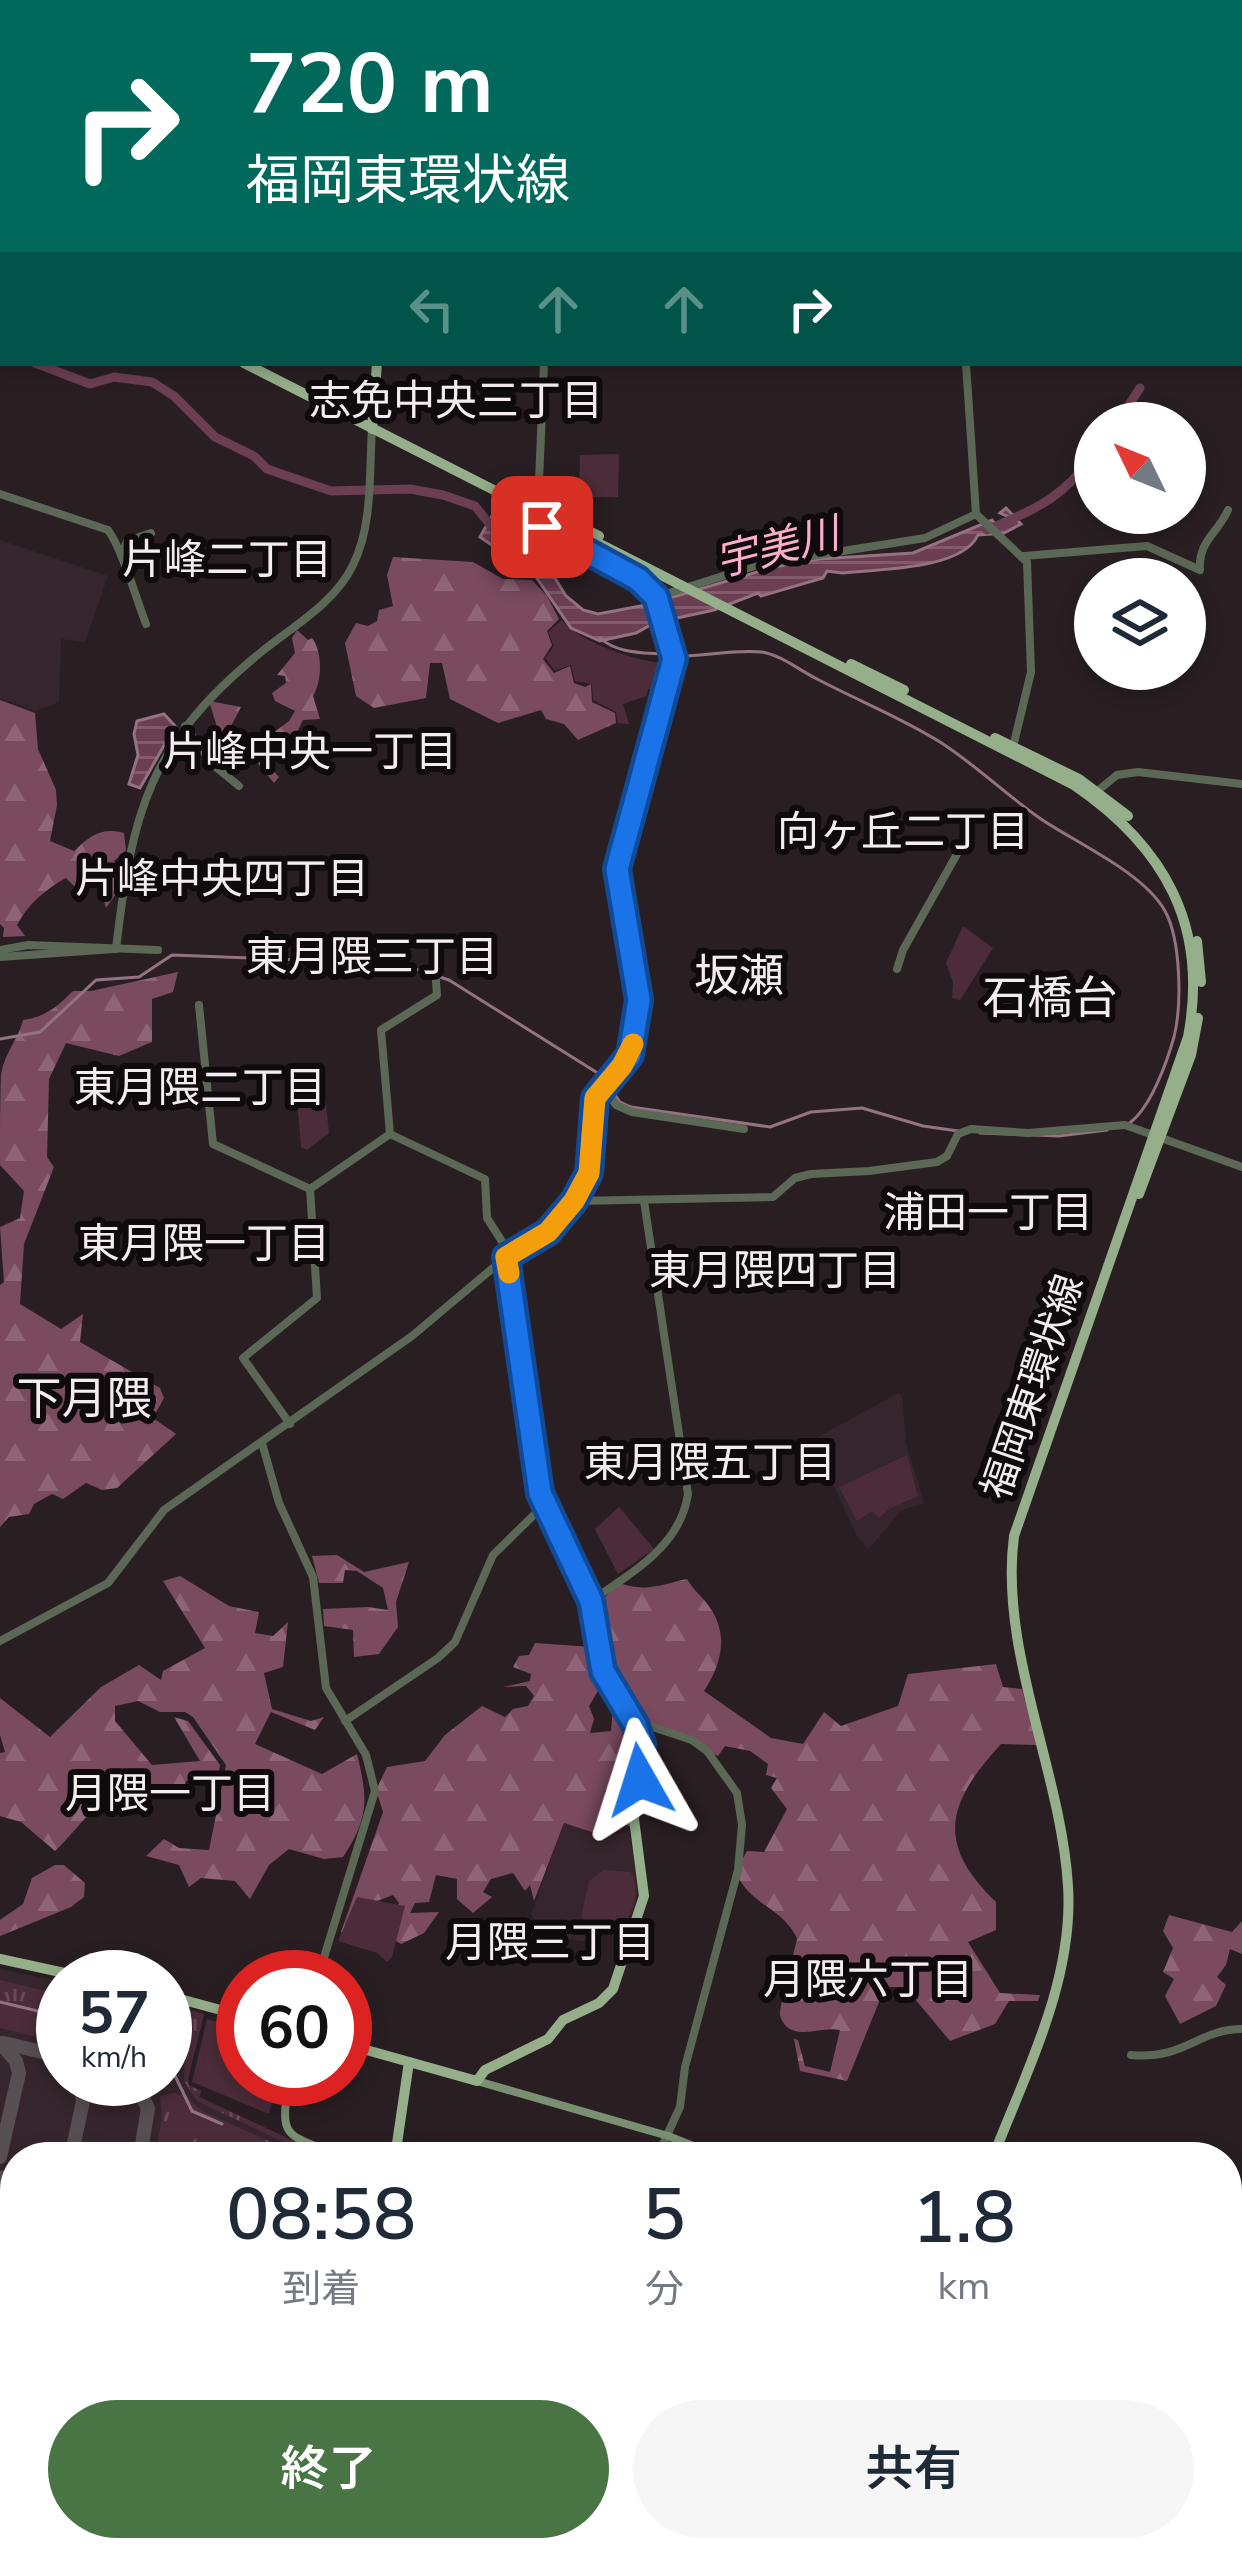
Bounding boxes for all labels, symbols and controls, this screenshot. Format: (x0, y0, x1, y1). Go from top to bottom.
text: 720 m (246, 27, 494, 142)
icon: right (48, 48, 204, 204)
text: 福岡東環状線 (246, 144, 570, 218)
icon: left (399, 276, 465, 342)
icon: ahead (525, 276, 591, 342)
icon: ahead (651, 276, 717, 342)
icon: right (777, 276, 843, 342)
district label: 志免中央三丁目 (309, 373, 603, 430)
north arrow (1074, 402, 1206, 534)
map controls (1074, 402, 1206, 690)
pin (491, 476, 593, 578)
icon: arrive (509, 494, 575, 560)
water label: 宇美川 (709, 504, 849, 591)
district label: 片峰二丁目 (122, 532, 332, 589)
button: layers (1074, 558, 1206, 690)
district label: 片峰中央一丁目 (163, 724, 457, 781)
district label: 向ヶ丘二丁目 (777, 804, 1029, 861)
district label: 片峰中央四丁目 (75, 851, 369, 908)
district label: 東月隈三丁目 (246, 929, 498, 986)
district label: 坂瀬 (694, 946, 784, 1007)
district label: 石橋台 (982, 968, 1118, 1029)
district label: 東月隈二丁目 (74, 1060, 326, 1117)
district label: 浦田一丁目 (883, 1185, 1093, 1242)
district label: 東月隈一丁目 (78, 1216, 330, 1273)
district label: 東月隈四丁目 (649, 1243, 901, 1300)
street label: 福岡東環状線 (970, 1268, 1096, 1506)
district label: 下月隈 (16, 1369, 152, 1430)
district label: 東月隈五丁目 (584, 1435, 836, 1492)
position arrow (577, 1717, 703, 1843)
district label: 月隈一丁目 (65, 1766, 275, 1823)
district label: 月隈三丁目 (445, 1915, 655, 1972)
speed limit sign: 60 (216, 1950, 372, 2106)
district label: 月隈六丁目 (763, 1952, 973, 2009)
text: 57 (78, 1972, 150, 2054)
text: km/h (81, 2037, 147, 2078)
text: 08:58 (226, 2166, 416, 2264)
text: 5 (643, 2166, 686, 2264)
text: 1.8 (912, 2169, 1016, 2267)
text: km (937, 2260, 990, 2313)
text: 到着 (282, 2263, 360, 2316)
text: 分 (645, 2263, 684, 2316)
button: 終了 (48, 2400, 609, 2538)
button: 共有 (633, 2400, 1194, 2538)

